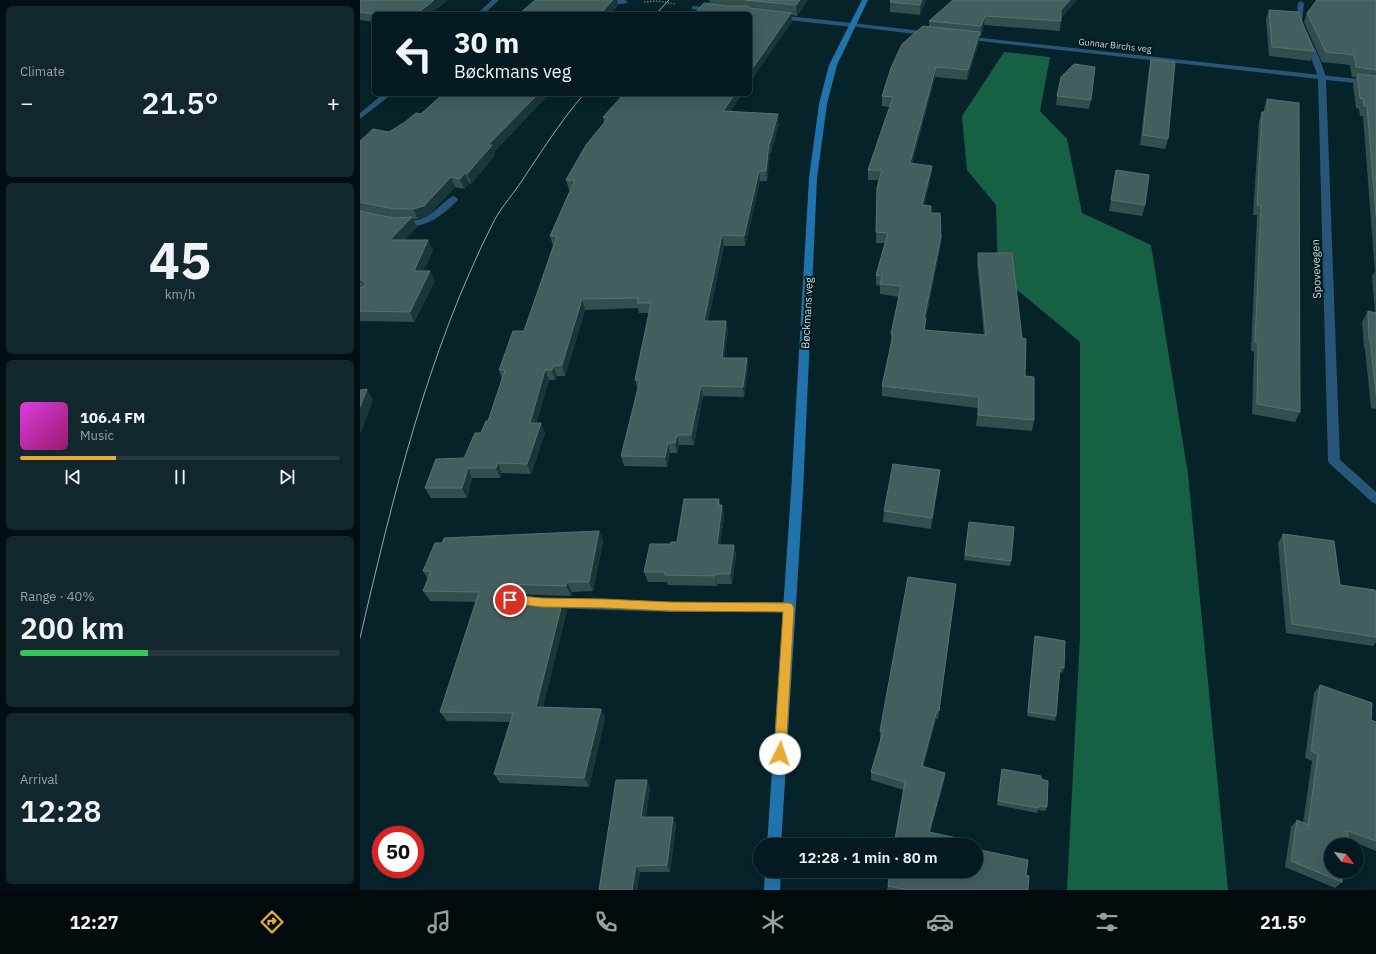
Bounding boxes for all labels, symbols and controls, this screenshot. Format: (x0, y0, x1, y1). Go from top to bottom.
text: 30 m (454, 24, 519, 61)
icon: left (388, 28, 440, 80)
street label: Gunnar Birchs veg (1078, 36, 1152, 54)
text: Bøckmans veg (454, 60, 571, 83)
text: Climate (20, 63, 65, 80)
text: 21.5° (141, 83, 219, 122)
text: − (20, 88, 33, 117)
text: + (327, 88, 340, 117)
text: 45 (149, 226, 211, 293)
street label: Spovevegen (1308, 239, 1324, 299)
street label: Bøckmans veg (798, 277, 816, 349)
text: km/h (165, 286, 195, 303)
text: 106.4 FM (80, 408, 145, 427)
text: Music (80, 427, 114, 444)
icon: previous (62, 466, 84, 488)
icon: pause (169, 466, 191, 488)
icon: next (276, 466, 298, 488)
pin (493, 583, 527, 617)
text: Range · 40% (20, 588, 94, 605)
icon: arrive (499, 589, 521, 611)
text: 200 km (20, 608, 125, 647)
position arrow (759, 733, 801, 775)
text: Arrival (20, 771, 58, 788)
text: 12:28 (20, 791, 102, 830)
speed limit sign: 50 (372, 826, 424, 878)
north arrow (1324, 838, 1364, 878)
map controls (1324, 838, 1364, 878)
text: 12:28 · 1 min · 80 m (798, 848, 938, 867)
icon: directions (258, 908, 286, 936)
icon: music (425, 908, 453, 936)
icon: phone (592, 908, 620, 936)
icon: climate (759, 908, 787, 936)
icon: car (926, 908, 954, 936)
icon: filters (1093, 908, 1121, 936)
text: 12:27 (70, 911, 119, 934)
text: 21.5° (1260, 911, 1306, 934)

